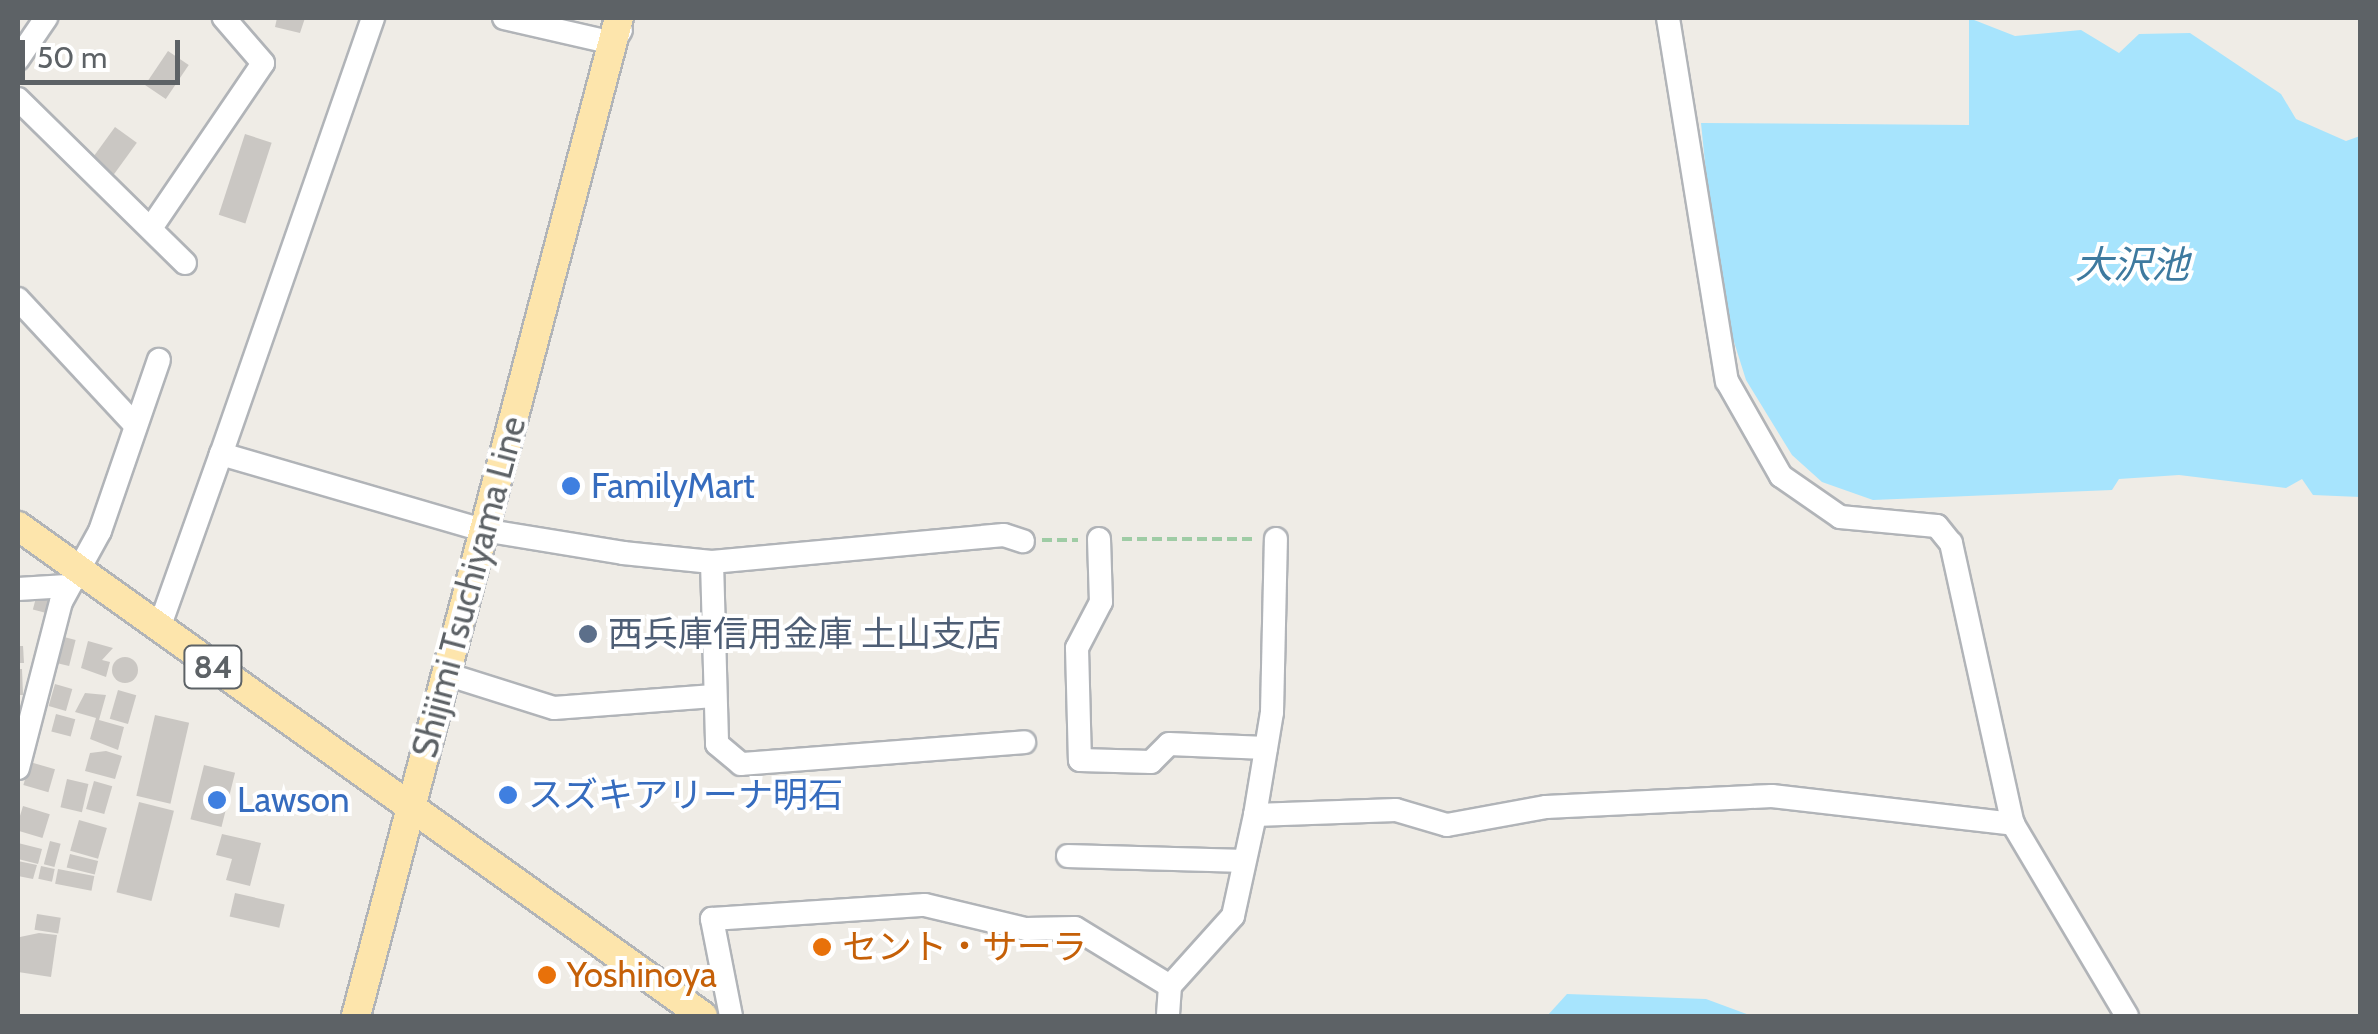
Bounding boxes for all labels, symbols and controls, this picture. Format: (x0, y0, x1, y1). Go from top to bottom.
scale bar (25, 20, 185, 82)
text: 50 m (37, 39, 107, 76)
water label: 大沢池 (2075, 242, 2189, 288)
street label: Shijimi Tsuchiyama Line (403, 412, 535, 762)
place label: FamilyMart (591, 465, 755, 507)
marker: FamilyMart (560, 475, 582, 497)
place label: 西兵庫信用金庫 土山支店 (608, 613, 1001, 655)
marker: 西兵庫信用金庫 土山支店 (577, 623, 599, 645)
road number: 84 (183, 640, 243, 694)
place label: スズキアリーナ明石 (528, 774, 843, 816)
place label: Lawson (237, 779, 350, 821)
marker: スズキアリーナ明石 (497, 784, 519, 806)
marker: Lawson (206, 789, 228, 811)
place label: セント・サーラ (842, 926, 1087, 968)
marker: セント・サーラ (811, 936, 833, 958)
place label: Yoshinoya (567, 954, 717, 996)
marker: Yoshinoya (536, 964, 558, 986)

